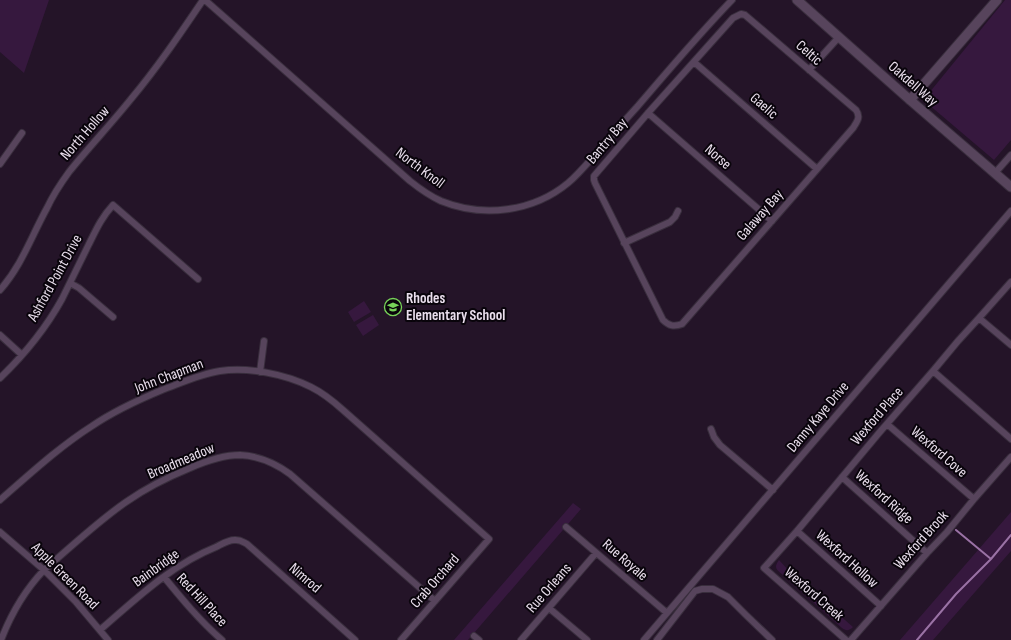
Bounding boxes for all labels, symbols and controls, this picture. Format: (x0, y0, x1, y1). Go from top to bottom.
street label: Celtic (792, 36, 826, 70)
street label: Oakdell Way (884, 57, 942, 111)
street label: Gaelic (746, 89, 782, 123)
street label: North Hollow (56, 102, 114, 164)
street label: Bantry Bay (582, 114, 632, 168)
street label: Norse (701, 140, 735, 174)
street label: North Knoll (392, 143, 448, 193)
street label: Galaway Bay (733, 185, 788, 245)
street label: Ashford Point Drive (23, 231, 87, 326)
place label: Rhodes Elementary School (406, 289, 505, 325)
school or university icon: Rhodes Elementary School (383, 297, 403, 317)
street label: John Chapman (131, 354, 206, 398)
street label: Danny Kaye Drive (783, 378, 853, 456)
street label: Wexford Place (847, 383, 907, 449)
street label: Wexford Cove (907, 422, 971, 482)
street label: Broadmeadow (144, 438, 218, 484)
street label: Wexford Ridge (851, 466, 917, 528)
street label: Wexford Brook (890, 506, 953, 573)
street label: Wexford Hollow (812, 526, 883, 593)
street label: Rue Royale (598, 535, 652, 585)
street label: Apple Green Road (27, 538, 103, 614)
street label: Bainbridge (129, 545, 183, 591)
street label: Crab Orchard (406, 550, 464, 612)
street label: Nimrod (285, 559, 325, 597)
street label: Rue Orleans (522, 559, 576, 617)
street label: Wexford Creek (780, 563, 848, 625)
street label: Red Hill Place (172, 569, 232, 631)

